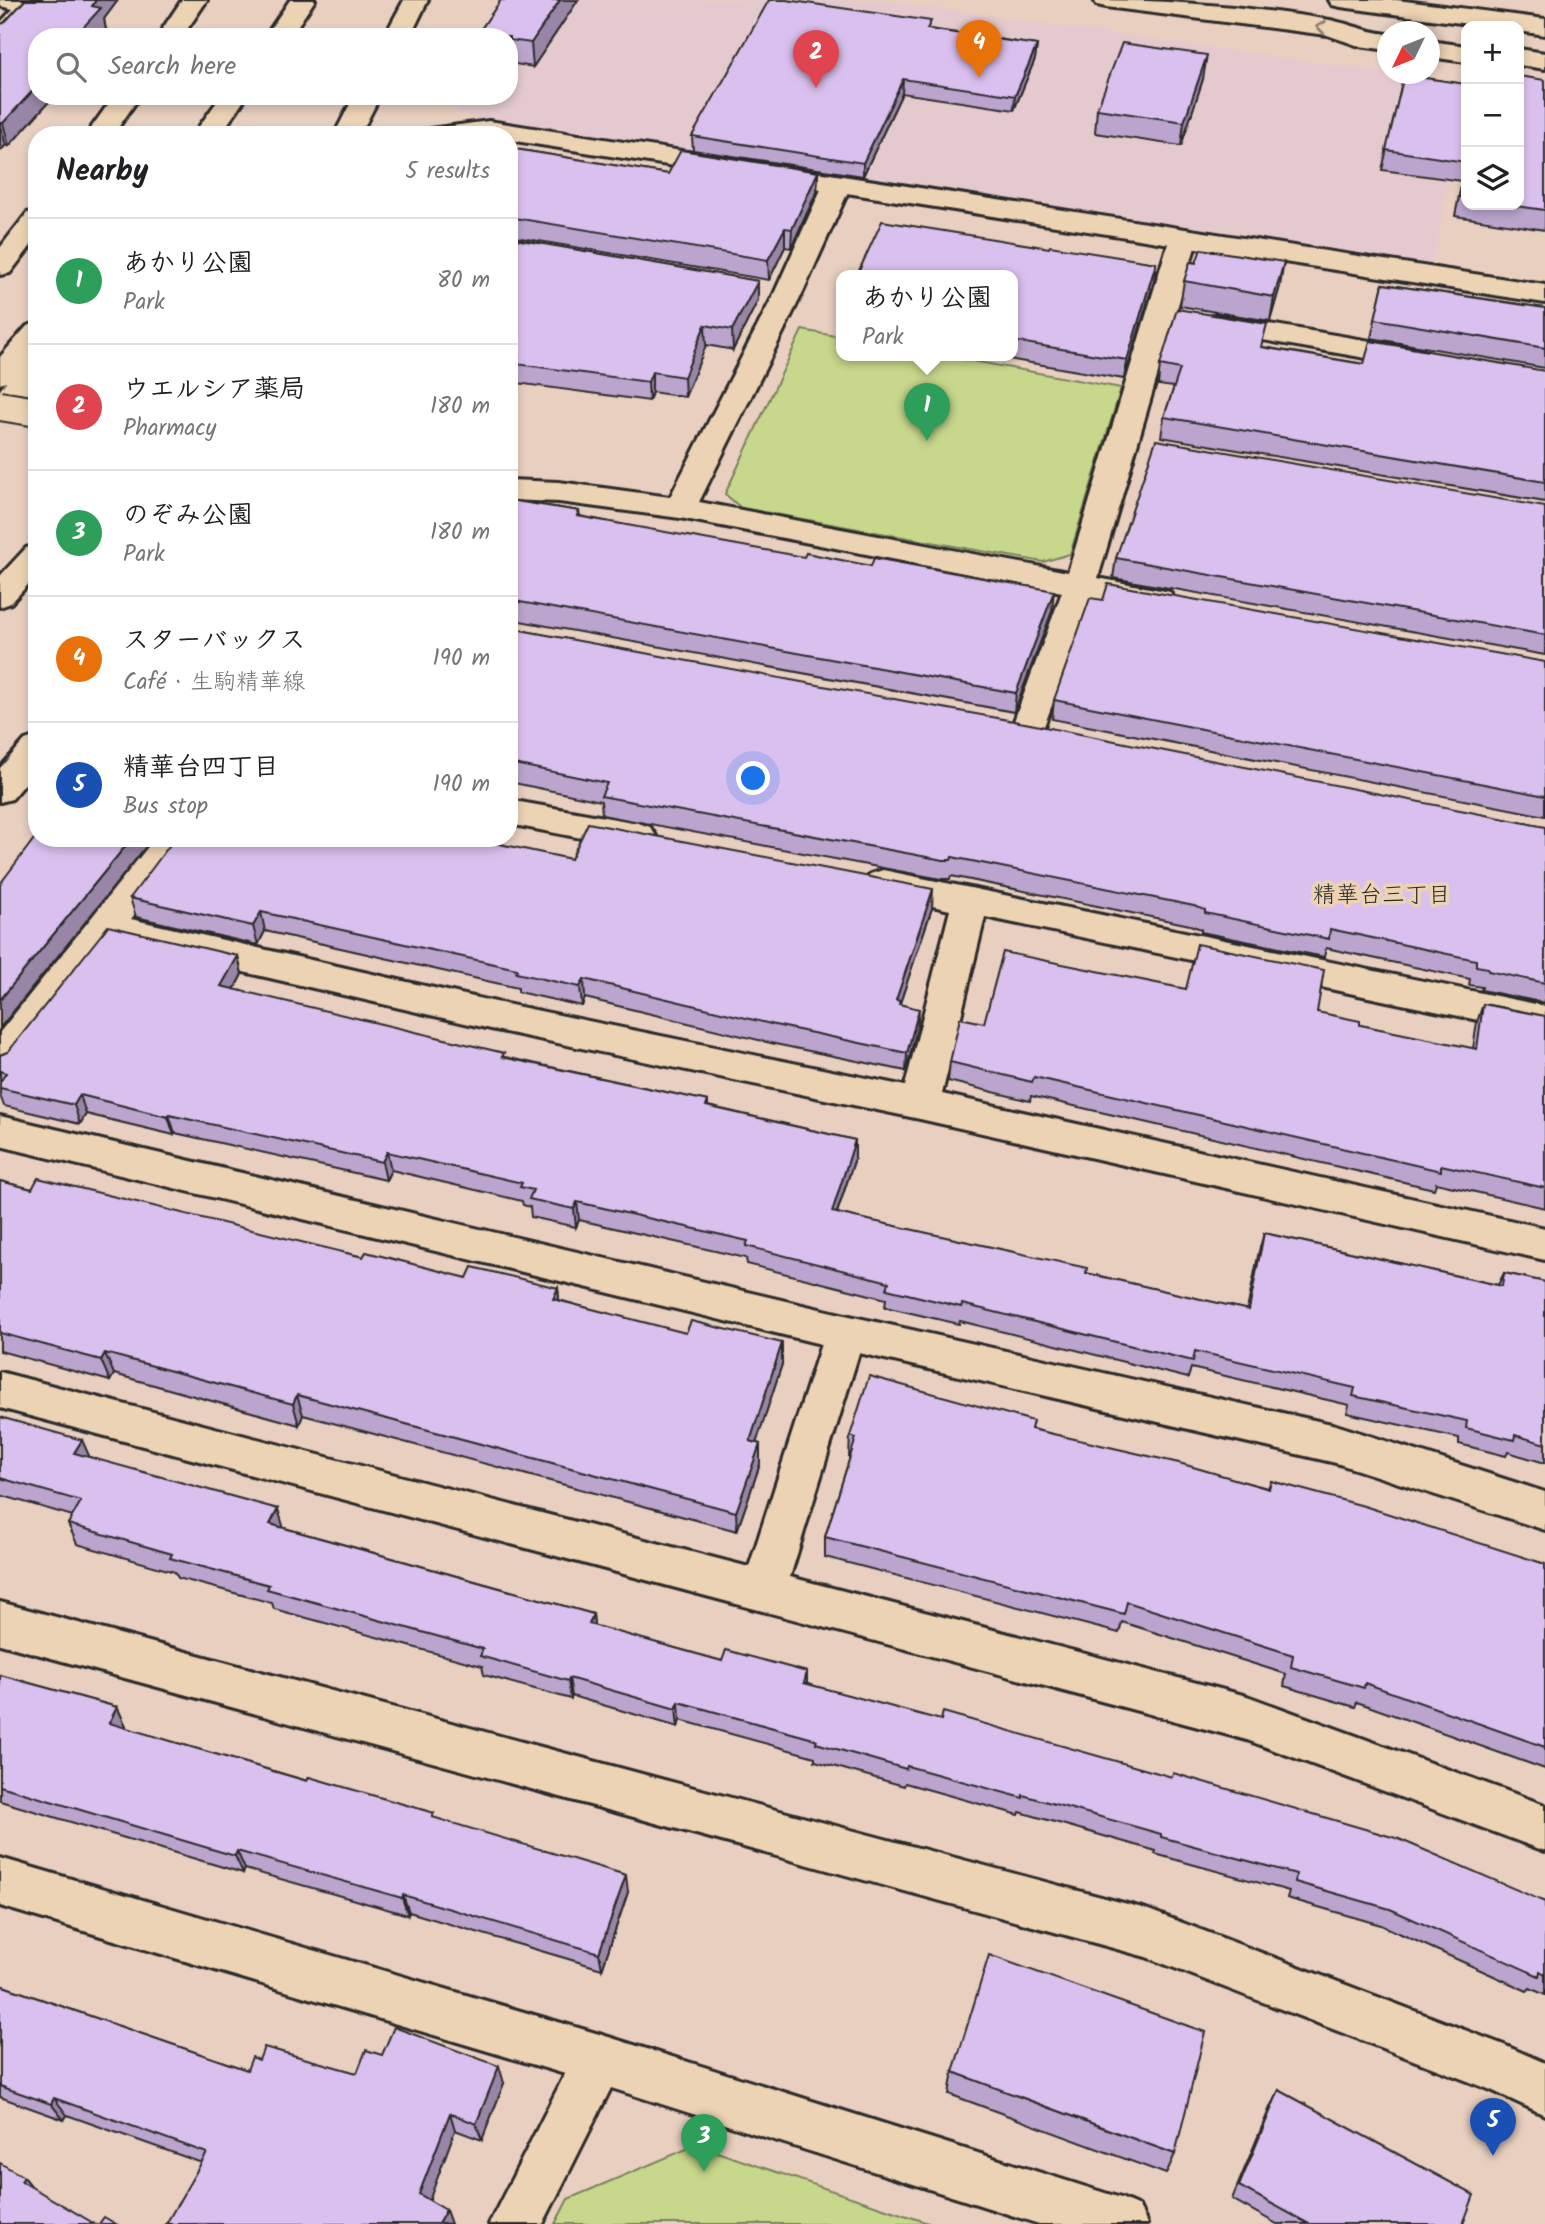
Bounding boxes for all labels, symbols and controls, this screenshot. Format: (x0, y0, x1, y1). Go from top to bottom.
pin: 4 (956, 20, 1002, 78)
one-way arrow (1315, 20, 1327, 35)
north arrow (1377, 21, 1440, 84)
map controls (1461, 21, 1524, 210)
button: + (1461, 21, 1524, 84)
search box (28, 28, 518, 105)
pin: 2 (793, 30, 839, 88)
text: Search here (108, 46, 236, 88)
icon: search (52, 48, 90, 86)
button: − (1461, 84, 1524, 147)
button: layers (1461, 147, 1524, 210)
text: Nearby (56, 148, 148, 196)
text: 5 results (405, 154, 490, 190)
text: あかり公園 (123, 243, 253, 285)
text: 1 (76, 263, 82, 299)
text: 80 m (437, 263, 490, 299)
popup (836, 270, 1018, 361)
text: あかり公園 (862, 278, 992, 320)
text: Park (123, 285, 165, 321)
text: Park (862, 320, 904, 356)
text: ウエルシア薬局 (123, 369, 306, 411)
pin: 1 (904, 383, 950, 441)
text: 2 (72, 389, 86, 425)
text: 180 m (430, 389, 490, 425)
text: Pharmacy (123, 411, 216, 447)
text: のぞみ公園 (123, 495, 253, 537)
text: 3 (73, 515, 85, 551)
text: 180 m (430, 515, 490, 551)
text: Park (123, 537, 165, 573)
text: スターバックス (123, 620, 306, 662)
text: 4 (73, 641, 85, 677)
text: 190 m (433, 641, 490, 677)
text: Café · 生駒精華線 (123, 665, 305, 701)
text: 精華台四丁目 (123, 747, 279, 789)
your location (736, 761, 770, 795)
text: 5 (73, 767, 85, 803)
text: 190 m (433, 767, 490, 803)
text: Bus stop (123, 789, 208, 825)
district label: 精華台三丁目 (1313, 878, 1451, 914)
pin: 5 (1470, 2098, 1516, 2156)
pin: 3 (681, 2114, 727, 2172)

